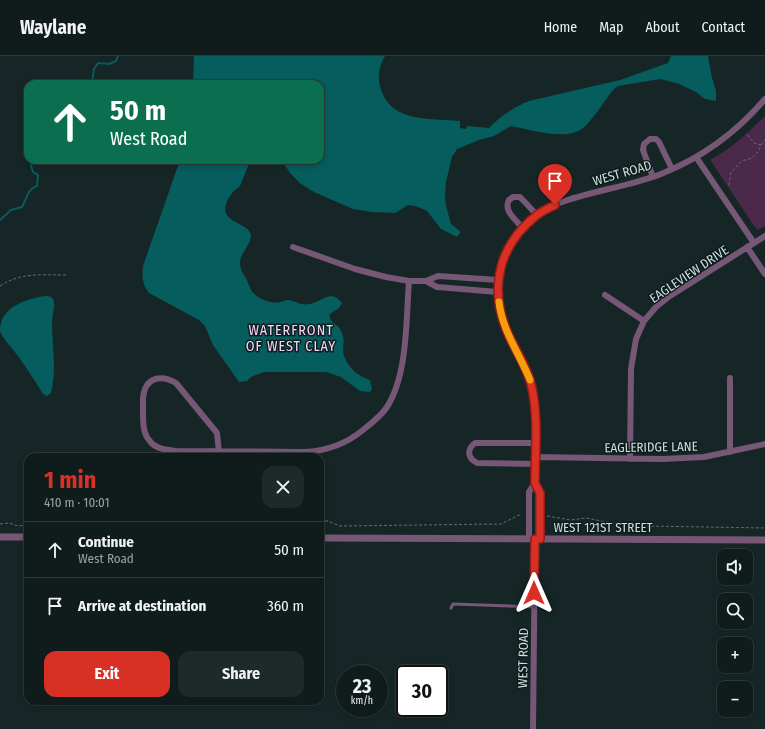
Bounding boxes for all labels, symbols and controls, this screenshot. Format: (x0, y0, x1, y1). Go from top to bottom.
text: Waylane (20, 16, 86, 39)
text: Home (544, 19, 577, 36)
text: Map (599, 19, 623, 36)
text: About (645, 19, 680, 36)
text: Contact (702, 19, 745, 36)
text: 50 m (110, 94, 166, 127)
icon: ahead (44, 96, 96, 148)
text: West Road (110, 128, 187, 150)
street label: WEST ROAD (591, 157, 653, 189)
pin (538, 164, 572, 205)
icon: arrive (544, 170, 566, 192)
street label: EAGLEVIEW DRIVE (647, 242, 731, 306)
district label: WATERFRONT OF WEST CLAY (246, 322, 336, 355)
street label: EAGLERIDGE LANE (604, 439, 698, 455)
text: 1 min (44, 466, 96, 494)
button: close (262, 466, 304, 508)
text: 410 m · 10:01 (44, 495, 109, 510)
street label: WEST 121ST STREET (553, 520, 653, 535)
text: Continue (78, 533, 134, 551)
icon: ahead (44, 539, 66, 561)
text: 50 m (274, 541, 304, 559)
map controls (717, 549, 753, 717)
button: sound (717, 549, 753, 585)
text: West Road (78, 551, 134, 566)
position arrow (513, 572, 555, 614)
button: search (717, 593, 753, 629)
icon: arrive (44, 595, 66, 617)
text: Arrive at destination (78, 597, 206, 615)
text: 360 m (267, 597, 304, 615)
street label: WEST ROAD (515, 628, 531, 688)
button: + (717, 637, 753, 673)
button: Exit (44, 651, 170, 697)
button: Share (178, 651, 304, 697)
speed limit sign: 30 (396, 665, 448, 717)
text: 23 (353, 674, 371, 698)
button: − (717, 681, 753, 717)
text: km/h (351, 695, 373, 707)

